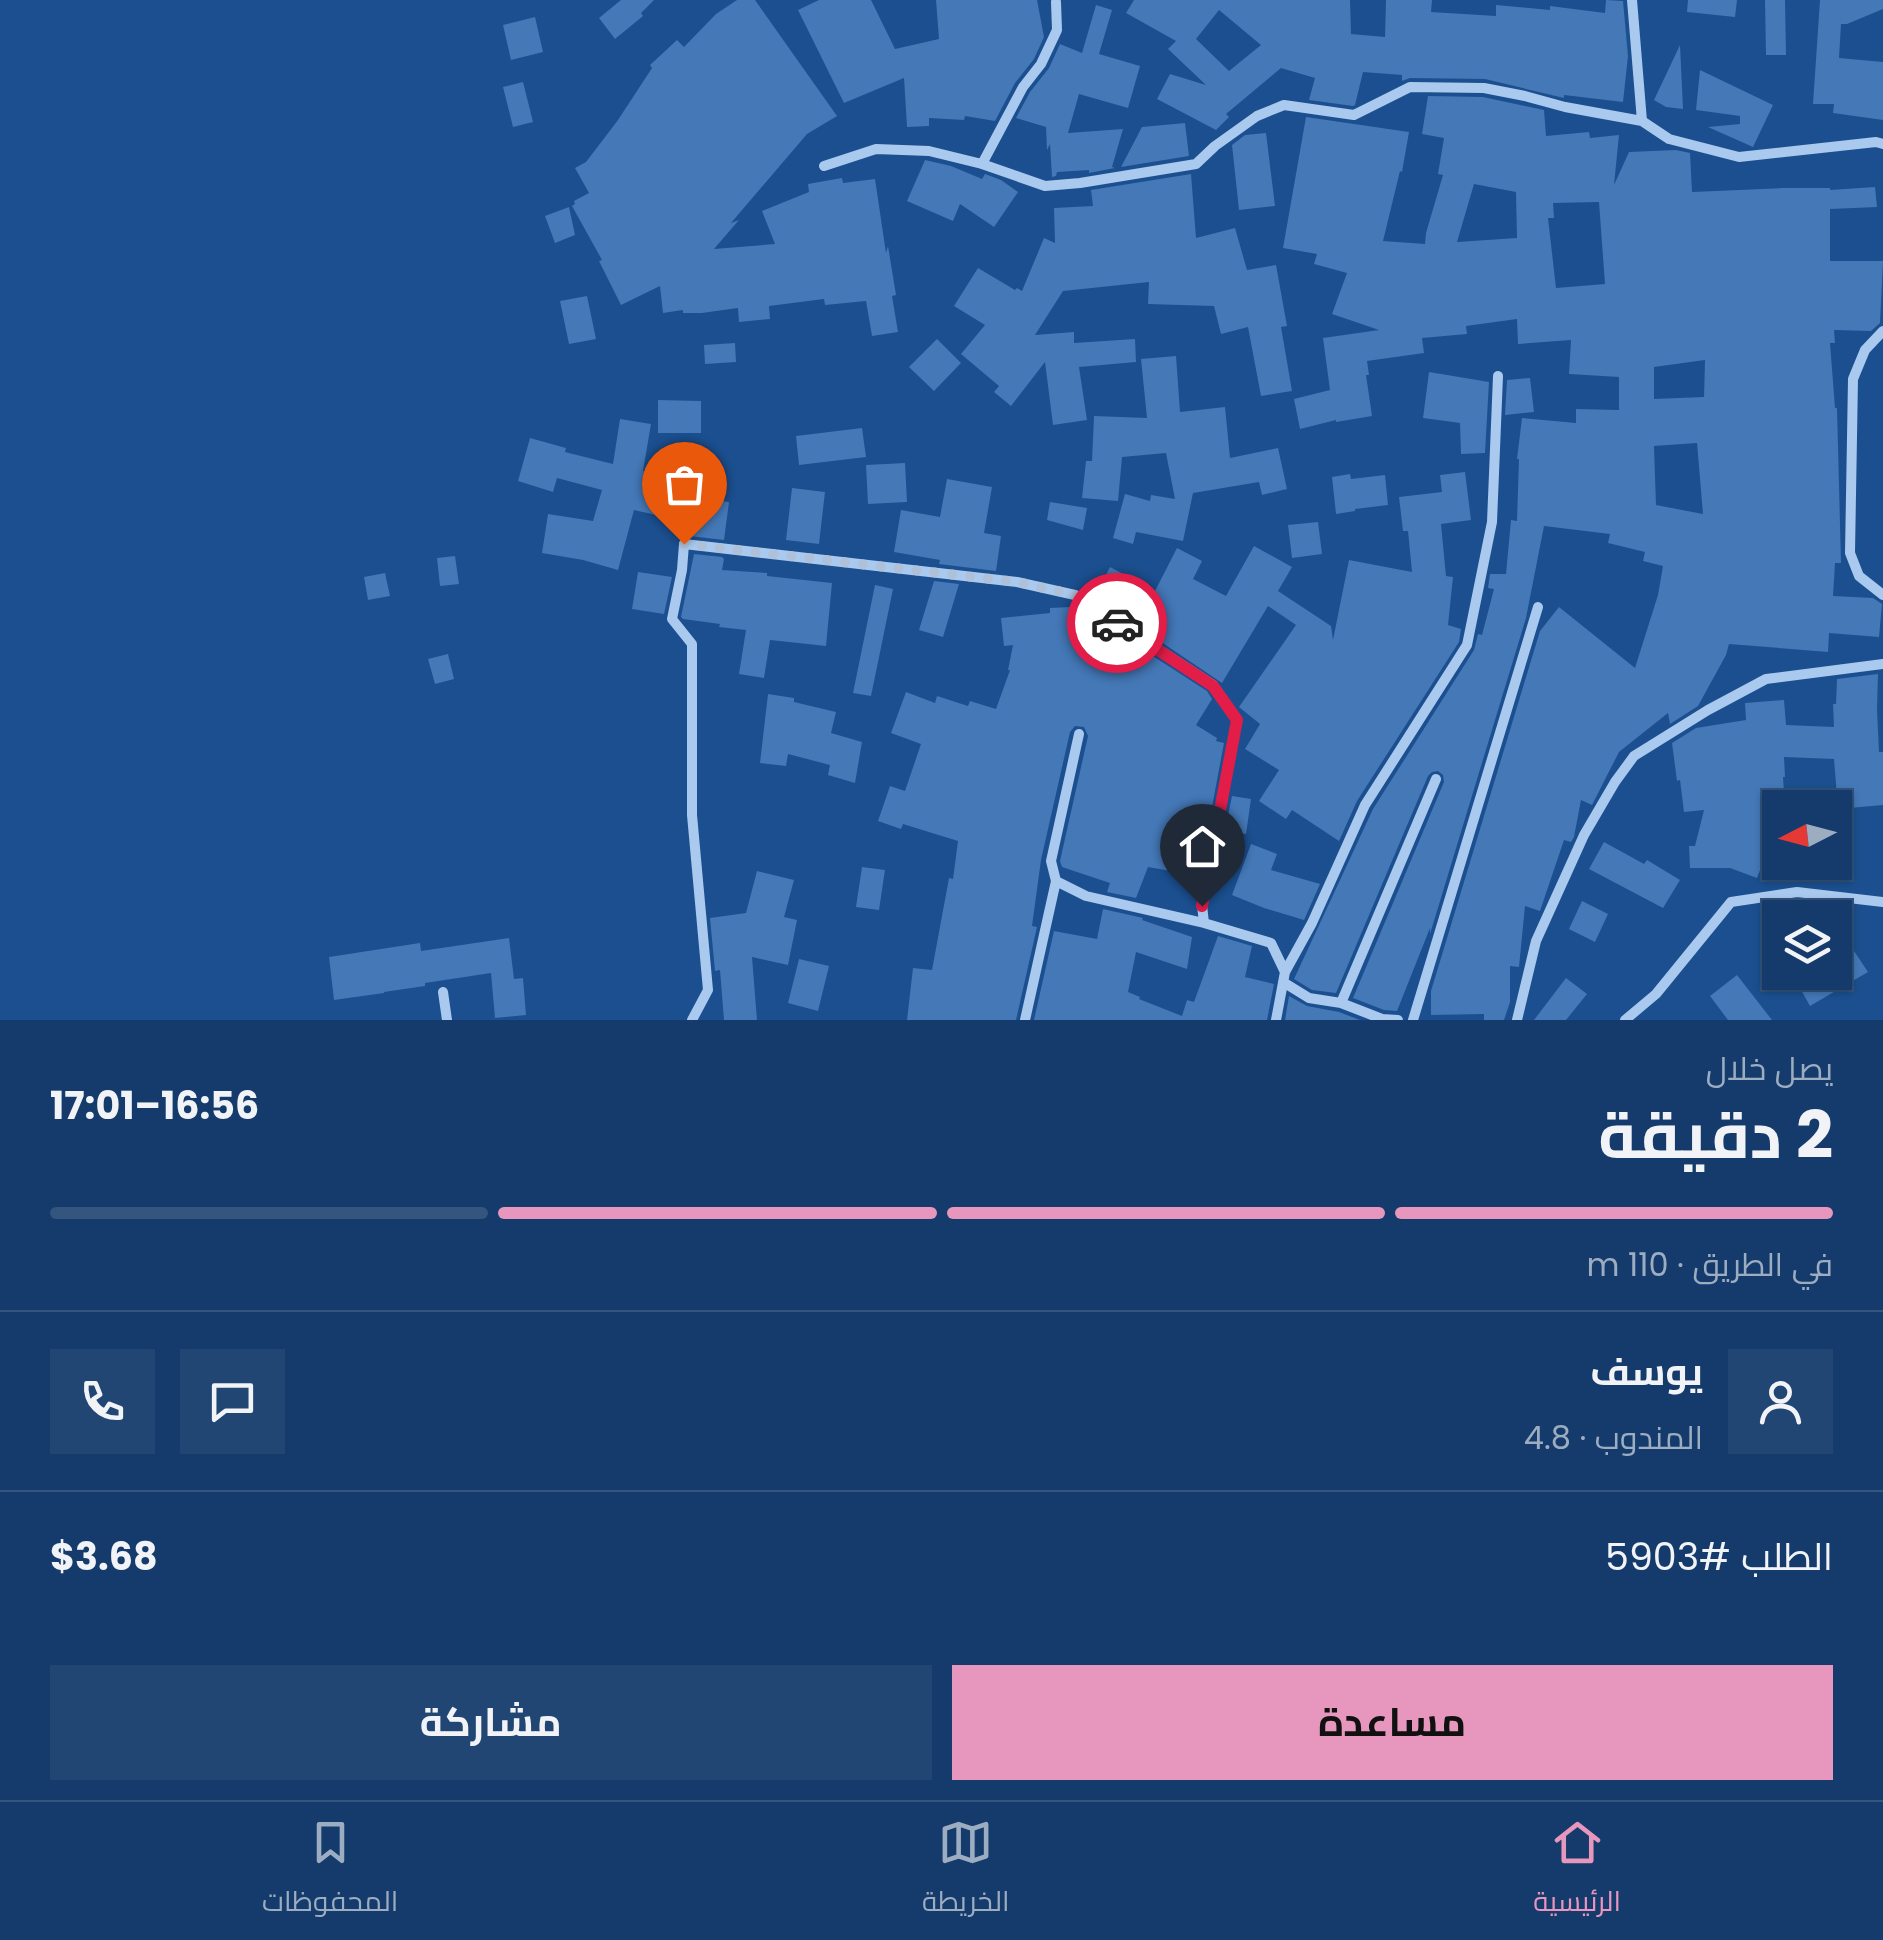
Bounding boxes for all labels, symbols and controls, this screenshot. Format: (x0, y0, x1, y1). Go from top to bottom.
pin (642, 442, 727, 545)
icon: bag (657, 457, 712, 512)
courier (1067, 573, 1167, 673)
icon: car (1090, 596, 1145, 651)
north arrow (1762, 790, 1852, 880)
map controls (1762, 790, 1852, 990)
pin (1160, 804, 1245, 907)
icon: home (1175, 819, 1230, 874)
button: layers (1762, 900, 1852, 990)
text: يصل خلال (1706, 1046, 1833, 1091)
text: 16:56–17:01 (50, 1079, 259, 1132)
text: 2 دقيقة (1598, 1090, 1833, 1181)
text: في الطريق · 110 m (1586, 1242, 1833, 1287)
text: يوسف (1590, 1345, 1703, 1398)
button: phone (50, 1349, 155, 1454)
button: chat (180, 1349, 285, 1454)
button: person (1728, 1349, 1833, 1454)
text: المندوب · 4.8 (1524, 1415, 1703, 1460)
text: $3.68 (50, 1530, 158, 1583)
text: الطلب #5903 (1605, 1530, 1833, 1583)
button: مشاركة (50, 1665, 932, 1780)
button: مساعدة (952, 1665, 1833, 1780)
tab: المحفوظات (262, 1815, 398, 1927)
tab: الخريطة (922, 1815, 1009, 1927)
tab: الرئيسية (1533, 1815, 1621, 1927)

